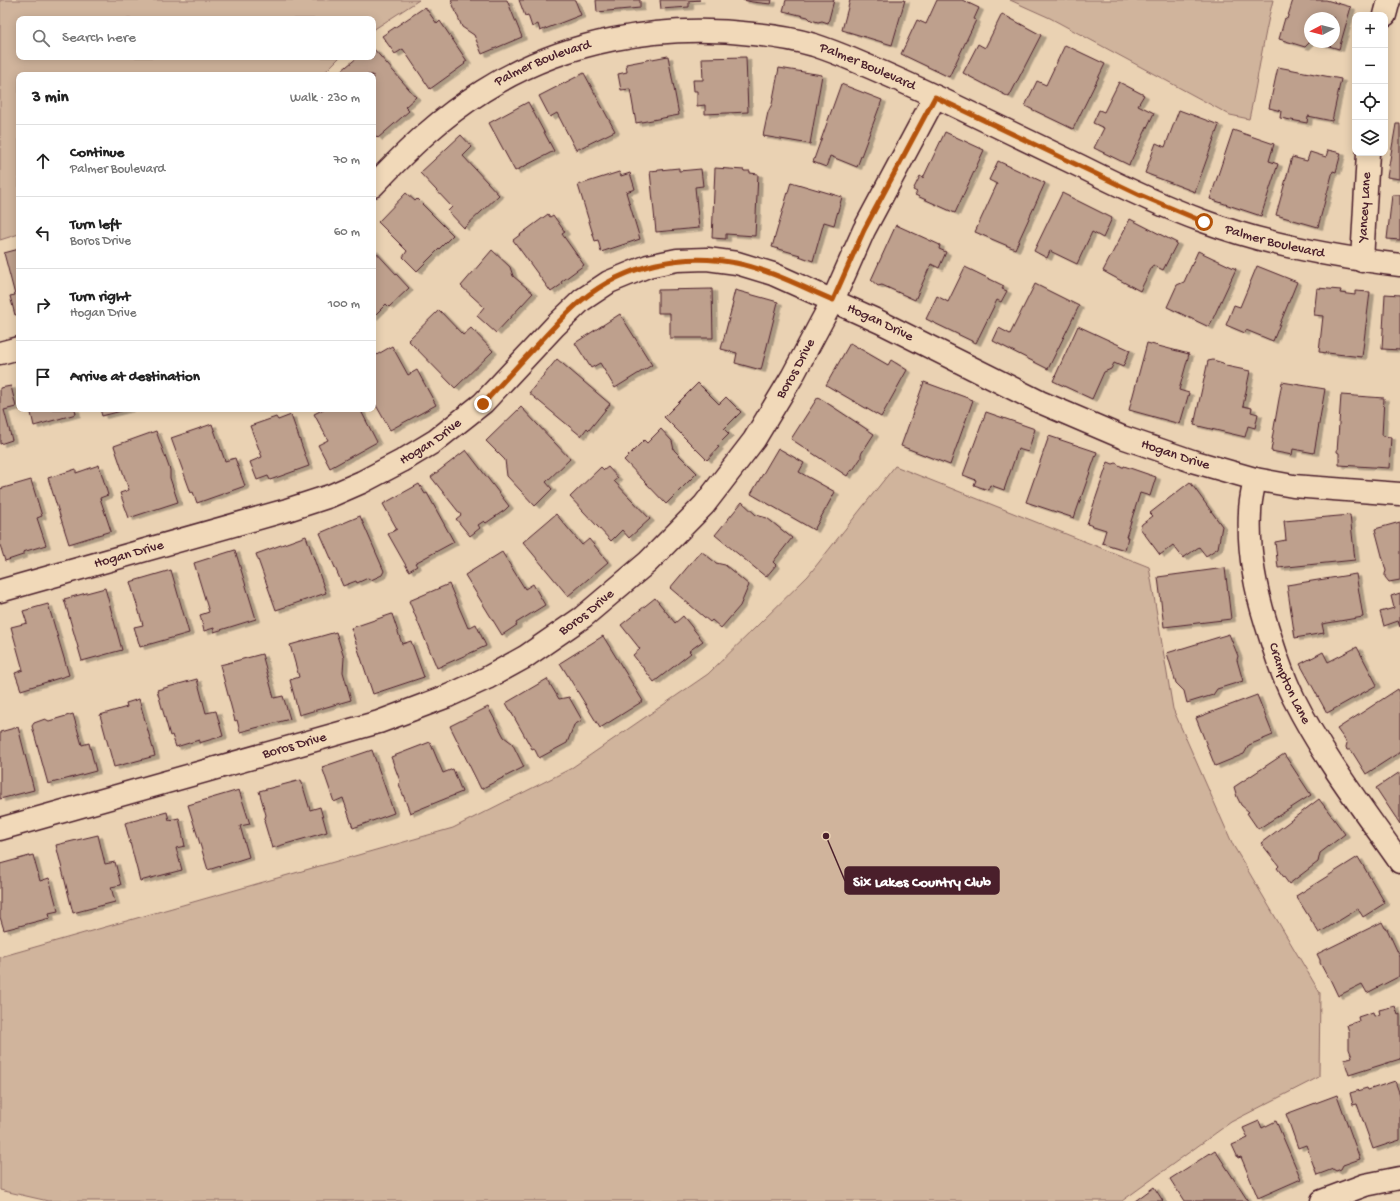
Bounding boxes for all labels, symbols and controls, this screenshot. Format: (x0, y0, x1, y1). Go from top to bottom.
north arrow (1304, 12, 1340, 48)
map controls (1352, 12, 1388, 156)
button: + (1352, 12, 1388, 48)
search box (16, 16, 376, 60)
icon: search (30, 27, 52, 49)
text: Search here (62, 29, 136, 47)
street label: Palmer Boulevard (491, 36, 594, 91)
street label: Palmer Boulevard (816, 39, 920, 95)
button: − (1352, 48, 1388, 84)
button: locate (1352, 84, 1388, 120)
text: 3 min (32, 88, 69, 108)
text: Walk · 230 m (290, 91, 360, 106)
button: layers (1352, 120, 1388, 156)
text: Continue (70, 144, 124, 162)
icon: ahead (32, 150, 54, 172)
text: 70 m (334, 153, 360, 168)
text: Palmer Boulevard (70, 162, 165, 177)
street label: Yancey Lane (1354, 171, 1375, 244)
route start (1195, 213, 1213, 231)
text: Turn left (70, 216, 121, 234)
street label: Palmer Boulevard (1221, 220, 1328, 262)
icon: left (32, 222, 54, 244)
text: 60 m (334, 225, 360, 240)
text: Boros Drive (70, 234, 131, 249)
text: Turn right (70, 288, 130, 306)
icon: right (32, 294, 54, 316)
text: 100 m (328, 297, 360, 312)
street label: Hogan Drive (844, 300, 917, 346)
text: Hogan Drive (70, 306, 136, 321)
street label: Boros Drive (772, 335, 820, 403)
icon: arrive (32, 366, 54, 388)
text: Arrive at destination (70, 368, 200, 386)
route end (474, 395, 492, 413)
street label: Hogan Drive (396, 414, 466, 469)
street label: Hogan Drive (1139, 436, 1212, 474)
street label: Hogan Drive (92, 536, 166, 573)
street label: Boros Drive (555, 585, 618, 640)
street label: Crampton Lane (1264, 641, 1315, 728)
street label: Boros Drive (260, 729, 329, 763)
callout: Six Lakes Country Club (845, 867, 999, 894)
text: Six Lakes Country Club (853, 874, 991, 892)

